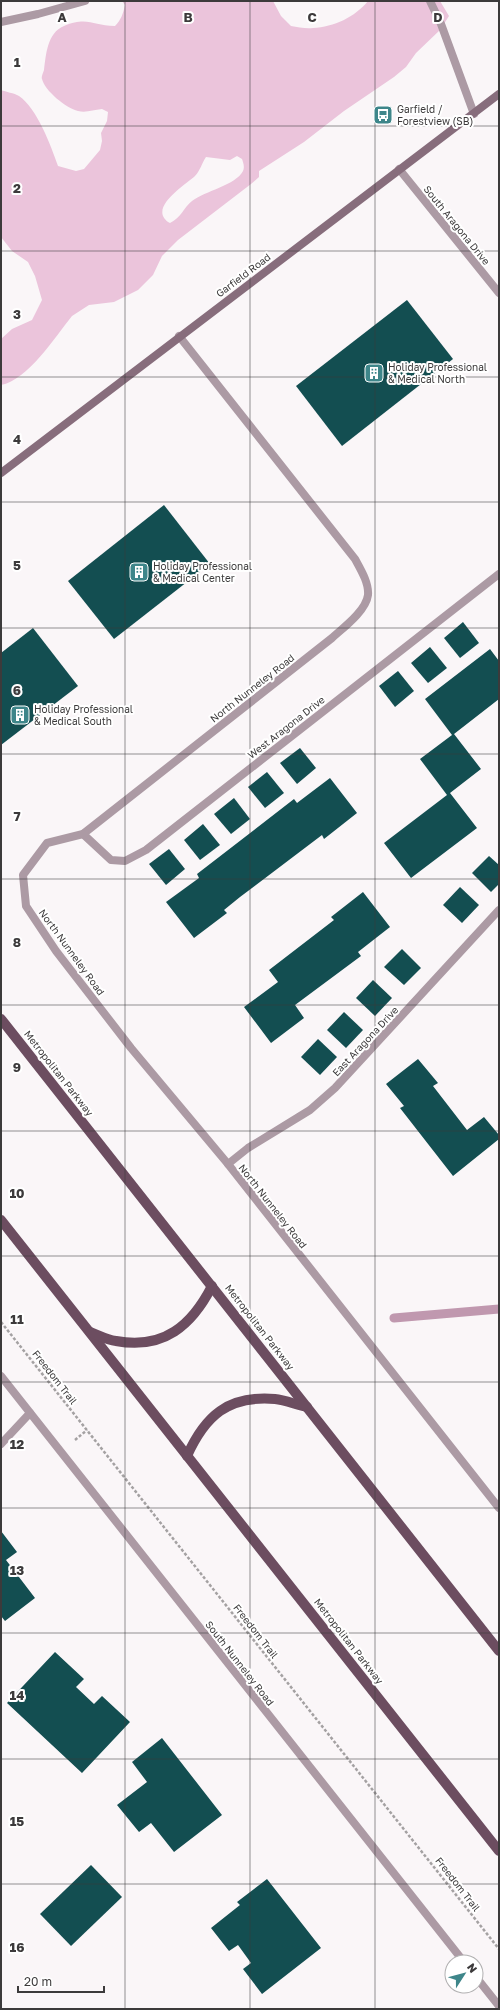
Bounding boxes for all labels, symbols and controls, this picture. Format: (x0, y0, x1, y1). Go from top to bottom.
text: A (57, 9, 67, 25)
text: B (183, 9, 193, 25)
text: C (307, 9, 317, 25)
text: D (433, 9, 443, 25)
text: 1 (14, 54, 21, 70)
place label: Garfield / Forestview (SB) (397, 103, 473, 127)
bus stop icon: Garfield / Forestview (SB) (372, 104, 394, 126)
text: 2 (13, 180, 21, 196)
street label: South Aragona Drive (421, 183, 493, 267)
street label: Garfield Road (213, 251, 273, 299)
text: 3 (13, 306, 21, 322)
place label: Holiday Professional & Medical North (388, 361, 487, 385)
building icon: Holiday Professional & Medical North (363, 362, 385, 384)
text: 4 (13, 431, 21, 447)
text: 5 (13, 557, 21, 573)
place label: Holiday Professional & Medical Center (153, 560, 252, 584)
building icon: Holiday Professional & Medical Center (128, 561, 150, 583)
street label: North Nunneley Road (208, 651, 296, 725)
text: 6 (13, 682, 21, 698)
street label: West Aragona Drive (245, 693, 327, 761)
place label: Holiday Professional & Medical South (34, 703, 133, 727)
building icon: Holiday Professional & Medical South (9, 704, 31, 726)
text: 7 (13, 808, 21, 824)
street label: North Nunneley Road (37, 907, 107, 997)
text: 8 (13, 934, 21, 950)
street label: East Aragona Drive (330, 1004, 400, 1078)
street label: Metropolitan Parkway (22, 1028, 96, 1118)
text: 9 (13, 1059, 21, 1075)
street label: North Nunneley Road (236, 1162, 310, 1250)
text: 10 (9, 1185, 25, 1201)
street label: Metropolitan Parkway (223, 1282, 297, 1372)
text: 11 (10, 1311, 24, 1327)
street label: Freedom Trail (30, 1348, 80, 1406)
text: 12 (10, 1436, 24, 1452)
text: 13 (10, 1562, 24, 1578)
street label: Metropolitan Parkway (312, 1596, 386, 1686)
street label: Freedom Trail (231, 1602, 281, 1660)
street label: South Nunneley Road (203, 1618, 277, 1708)
text: 14 (10, 1687, 24, 1703)
text: 15 (10, 1813, 24, 1829)
street label: Freedom Trail (433, 1855, 483, 1913)
text: 16 (10, 1939, 24, 1955)
north arrow (444, 1954, 484, 1994)
text: N (465, 1961, 480, 1975)
scale bar (18, 1968, 104, 1994)
text: 20 m (24, 1974, 52, 1989)

